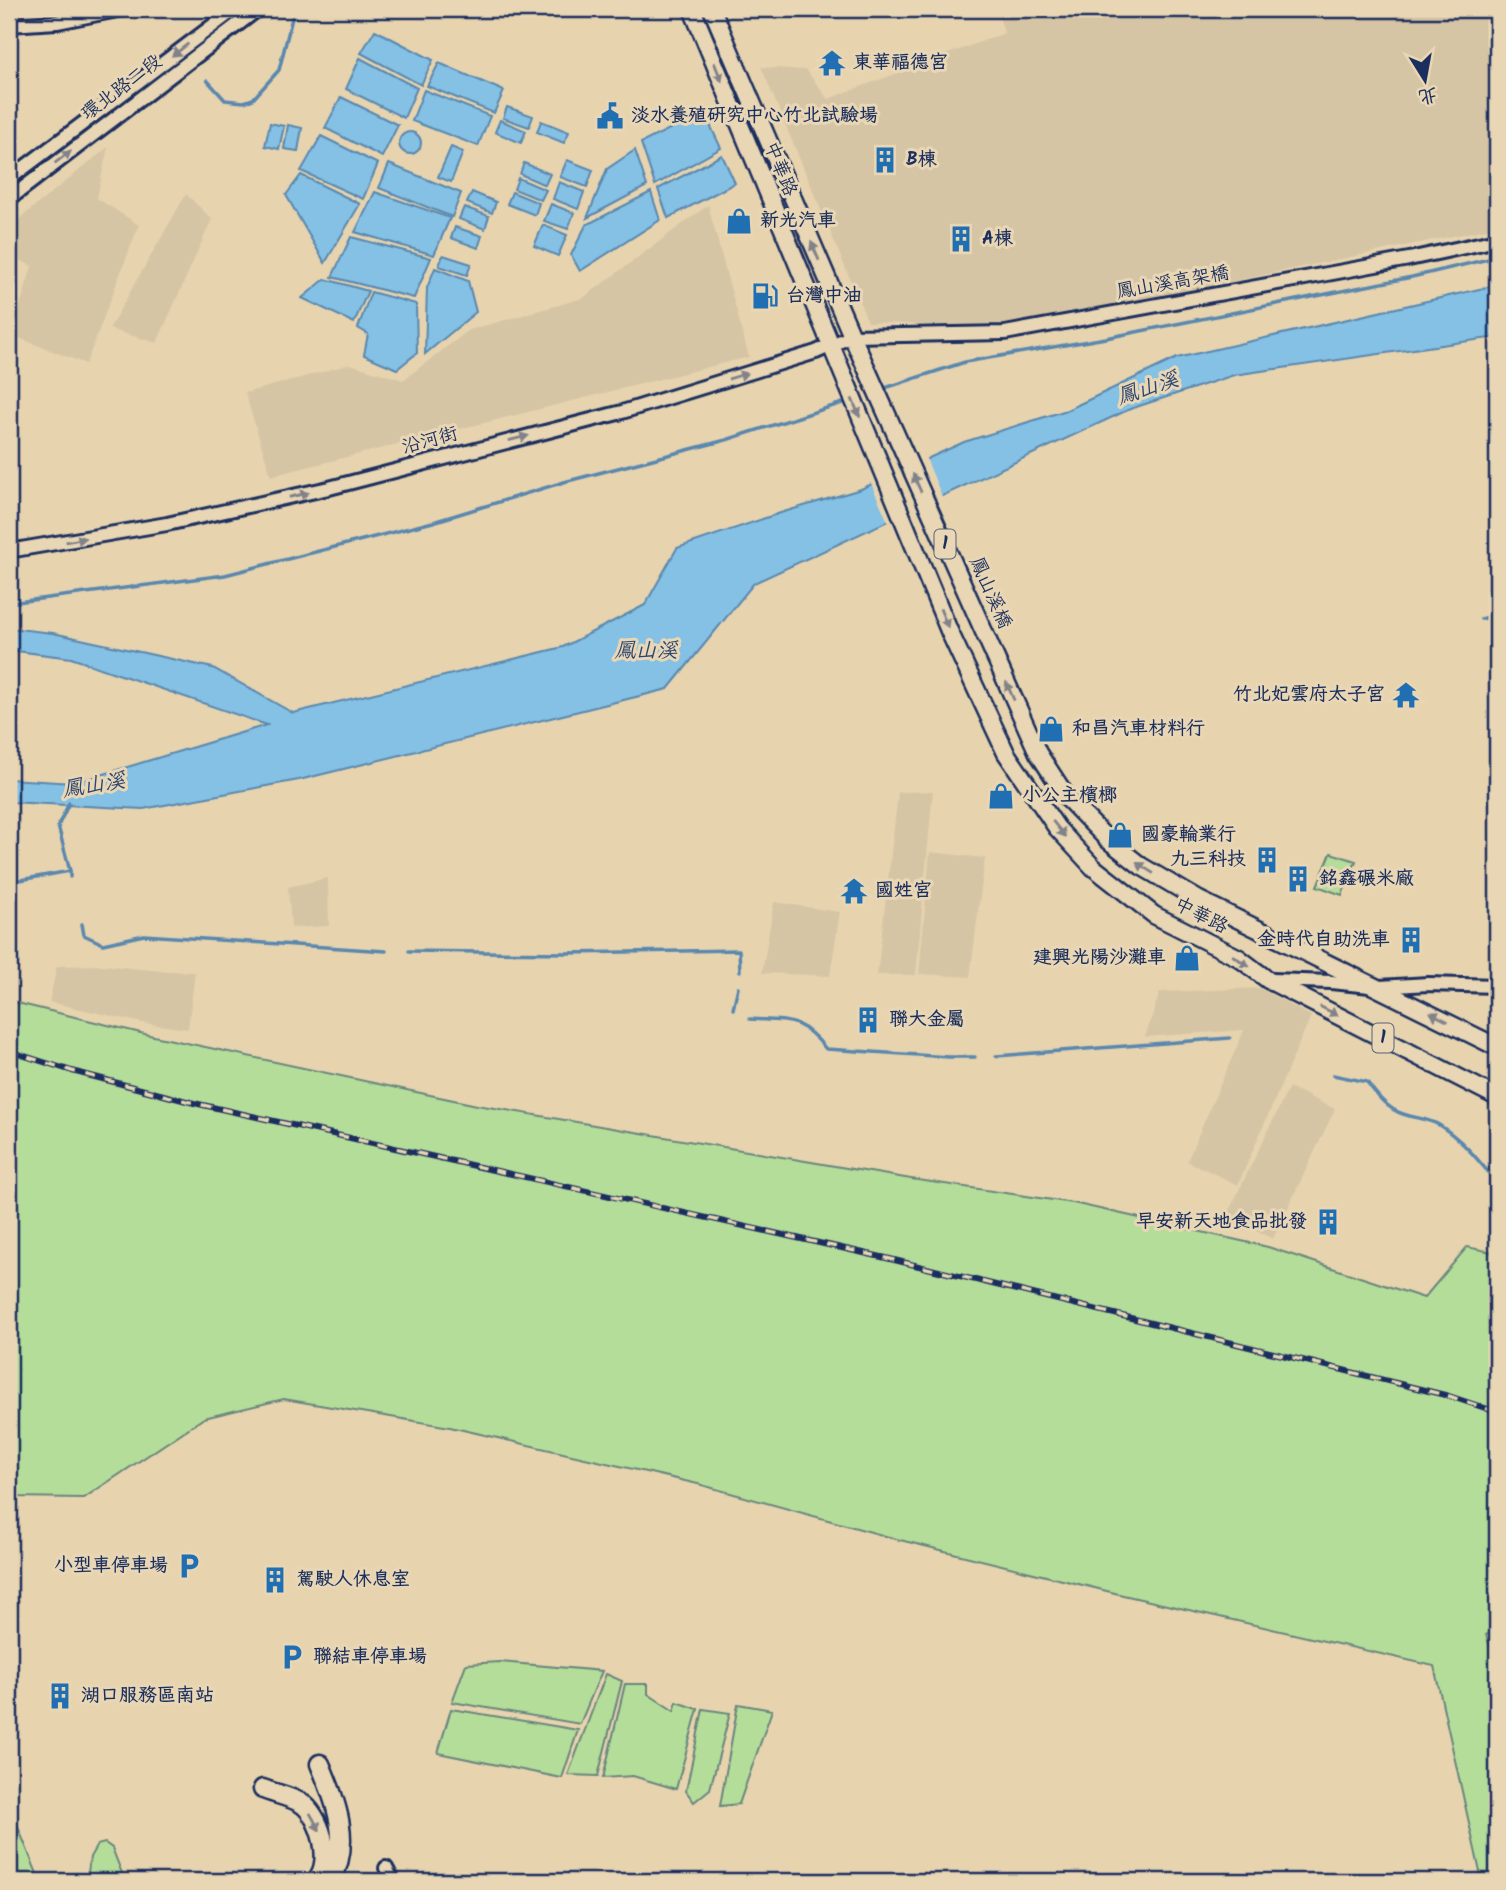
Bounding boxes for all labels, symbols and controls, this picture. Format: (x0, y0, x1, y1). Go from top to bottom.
one-way arrow (171, 42, 189, 56)
north arrow (1390, 46, 1460, 116)
street label: 環北路二段 (75, 47, 169, 129)
temple icon: 東華福德宮 (817, 48, 847, 78)
place label: 東華福德宮 (853, 48, 948, 78)
one-way arrow (712, 61, 723, 82)
text: 北 (1416, 78, 1440, 111)
public building icon: 淡水養殖研究中心竹北試驗場 (595, 101, 625, 131)
place label: 淡水養殖研究中心竹北試驗場 (631, 101, 878, 131)
street label: 中華路 (755, 137, 805, 201)
building icon: B棟 (870, 145, 900, 175)
place label: B棟 (906, 145, 938, 175)
one-way arrow (54, 151, 72, 165)
shop icon: 新光汽車 (724, 206, 754, 236)
place label: 新光汽車 (760, 206, 836, 236)
building icon: A棟 (946, 224, 976, 254)
place label: A棟 (982, 224, 1014, 254)
one-way arrow (809, 240, 820, 261)
street label: 鳳山溪高架橋 (1114, 258, 1232, 308)
fuel station icon: 台灣中油 (750, 281, 780, 311)
place label: 台灣中油 (786, 281, 862, 311)
water label: 鳳山溪 (1112, 363, 1184, 415)
one-way arrow (728, 370, 749, 381)
one-way arrow (850, 398, 862, 418)
street label: 沿河街 (399, 419, 461, 463)
one-way arrow (508, 432, 530, 443)
one-way arrow (911, 472, 922, 493)
one-way arrow (288, 489, 310, 500)
road number: 1 (934, 530, 956, 558)
one-way arrow (65, 534, 87, 545)
street label: 鳳山溪橋 (961, 552, 1019, 634)
one-way arrow (938, 608, 950, 628)
water label: 鳳山溪 (614, 635, 678, 668)
one-way arrow (1004, 680, 1015, 701)
place label: 竹北妃雲府太子宮 (1233, 680, 1385, 710)
temple icon: 竹北妃雲府太子宮 (1391, 680, 1421, 710)
shop icon: 和昌汽車材料行 (1036, 714, 1066, 744)
place label: 和昌汽車材料行 (1072, 714, 1205, 744)
water label: 鳳山溪 (59, 765, 129, 807)
shop icon: 小公主檳榔 (986, 781, 1016, 811)
place label: 小公主檳榔 (1022, 781, 1117, 811)
shop icon: 國豪輪業行 (1105, 820, 1135, 850)
place label: 國豪輪業行 (1141, 820, 1236, 850)
one-way arrow (1051, 821, 1066, 838)
place label: 九三科技 (1170, 845, 1246, 875)
building icon: 九三科技 (1252, 845, 1282, 875)
one-way arrow (1135, 861, 1154, 874)
building icon: 銘鑫碾米廠 (1283, 864, 1313, 894)
place label: 銘鑫碾米廠 (1319, 864, 1414, 894)
temple icon: 國姓宫 (839, 876, 869, 906)
place label: 國姓宫 (875, 876, 932, 906)
street label: 中華路 (1169, 890, 1233, 942)
place label: 金時代自助洗車 (1257, 925, 1390, 955)
building icon: 金時代自助洗車 (1396, 925, 1426, 955)
place label: 建興光陽沙灘車 (1033, 943, 1166, 973)
shop icon: 建興光陽沙灘車 (1172, 943, 1202, 973)
one-way arrow (1231, 955, 1251, 968)
building icon: 聯大金屬 (853, 1005, 883, 1035)
place label: 聯大金屬 (889, 1005, 965, 1035)
one-way arrow (1319, 1005, 1339, 1016)
one-way arrow (1428, 1011, 1448, 1023)
road number: 1 (1372, 1023, 1394, 1052)
place label: 早安新天地食品批發 (1136, 1207, 1307, 1237)
building icon: 早安新天地食品批發 (1313, 1207, 1343, 1237)
place label: 小型車停車場 (54, 1551, 168, 1581)
parking icon: 小型車停車場 (174, 1551, 204, 1581)
building icon: 駕駛人休息室 (260, 1565, 290, 1595)
place label: 駕駛人休息室 (296, 1565, 410, 1595)
parking icon: 聯結車停車場 (277, 1642, 307, 1672)
place label: 聯結車停車場 (313, 1642, 427, 1672)
building icon: 湖口服務區南站 (45, 1681, 75, 1711)
place label: 湖口服務區南站 (81, 1681, 214, 1711)
one-way arrow (308, 1812, 320, 1832)

